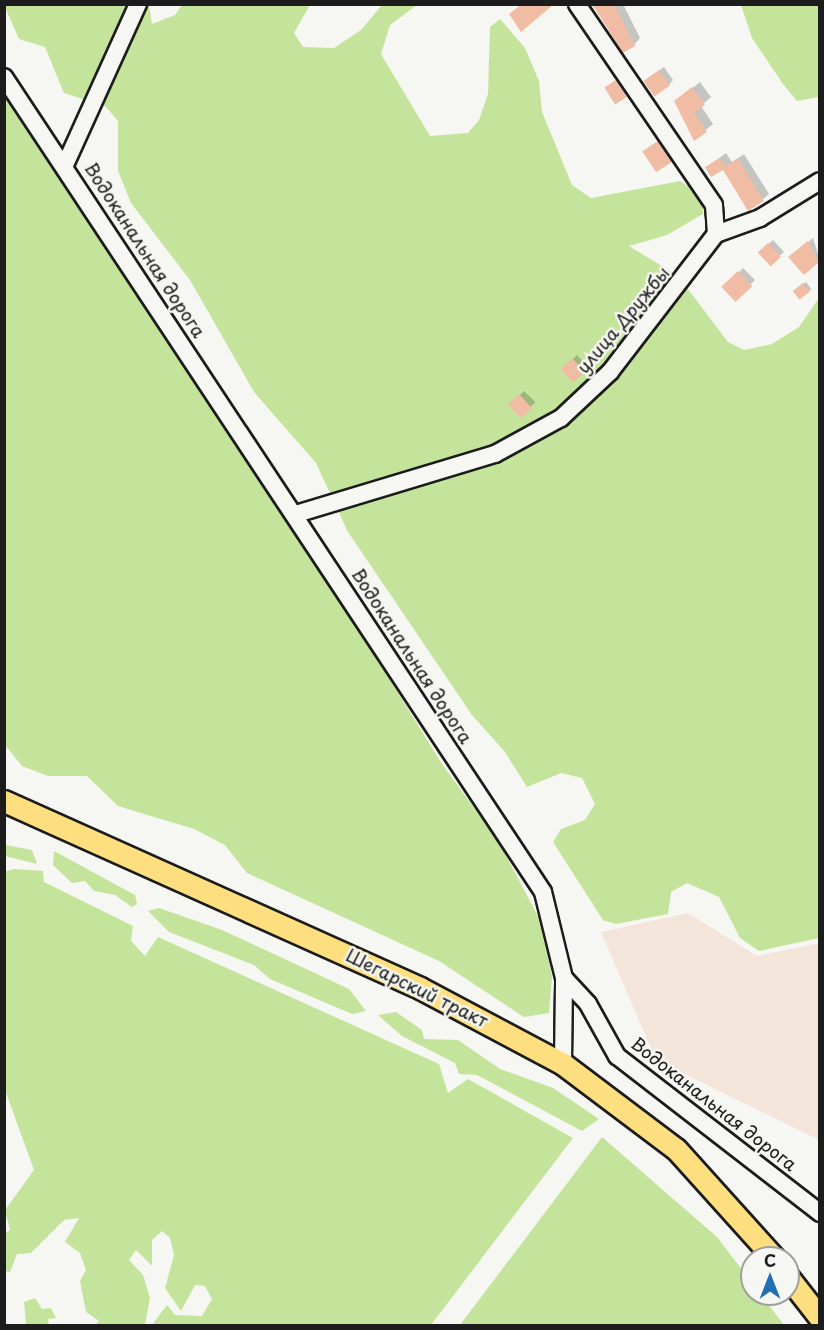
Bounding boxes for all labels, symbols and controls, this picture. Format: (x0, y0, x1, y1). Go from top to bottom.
street label: Водоканальная дорога (80, 158, 210, 342)
street label: улица Дружбы (572, 262, 674, 378)
street label: Водоканальная дорога (347, 564, 477, 748)
street label: Шегарский тракт (343, 944, 491, 1032)
street label: Водоканальная дорога (627, 1032, 801, 1176)
north arrow (740, 1246, 800, 1306)
text: С (764, 1248, 776, 1272)

